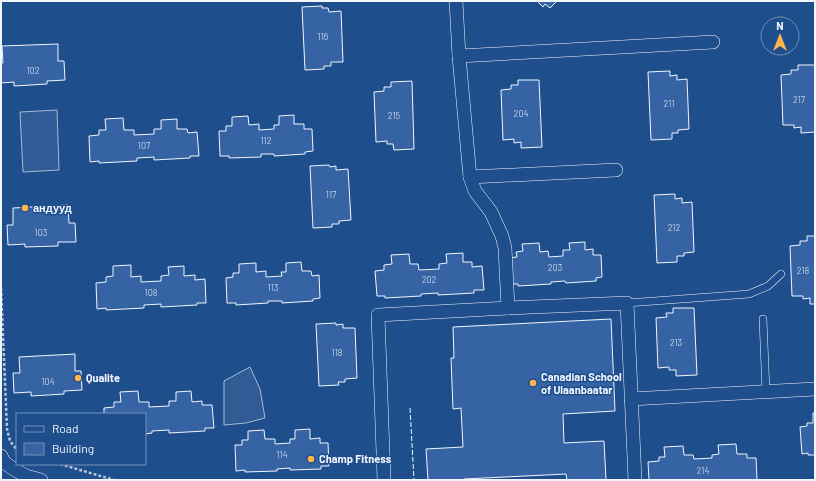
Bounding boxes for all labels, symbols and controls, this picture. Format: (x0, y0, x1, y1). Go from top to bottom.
north arrow (760, 16, 800, 56)
text: N (776, 19, 784, 32)
house number: 116 (318, 31, 329, 42)
house number: 102 (26, 65, 40, 76)
house number: 217 (793, 94, 806, 105)
house number: 211 (663, 98, 675, 109)
house number: 204 (514, 108, 528, 119)
house number: 215 (388, 110, 401, 121)
house number: 112 (260, 135, 272, 146)
house number: 107 (138, 140, 151, 151)
house number: 117 (326, 189, 337, 200)
place label: андууд (33, 201, 72, 214)
marker: андууд (20, 203, 30, 213)
house number: 212 (668, 222, 681, 233)
house number: 103 (35, 227, 48, 238)
house number: 203 (548, 262, 563, 273)
house number: 218 (797, 265, 810, 276)
house number: 202 (422, 274, 437, 285)
house number: 113 (268, 282, 279, 293)
house number: 108 (145, 287, 158, 298)
house number: 213 (670, 337, 683, 348)
house number: 118 (331, 347, 343, 358)
place label: Canadian School of Ulaanbaatar (541, 370, 622, 396)
place label: Qualite (86, 371, 120, 384)
marker: Qualite (73, 373, 83, 383)
house number: 104 (41, 376, 55, 387)
marker: Canadian School of Ulaanbaatar (528, 378, 538, 388)
legend (16, 413, 146, 465)
text: Road (52, 421, 79, 435)
text: Building (52, 441, 94, 455)
house number: 114 (276, 449, 288, 460)
place label: Champ Fitness (319, 452, 392, 465)
marker: Champ Fitness (306, 454, 316, 464)
house number: 214 (697, 465, 709, 476)

